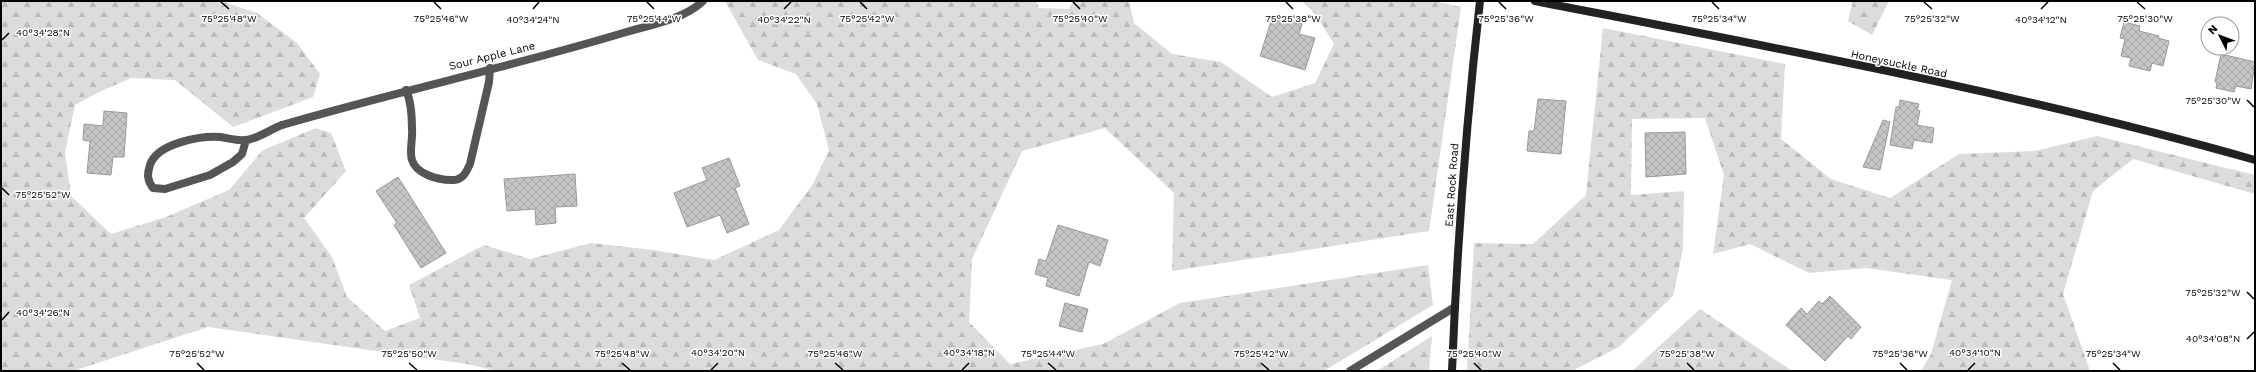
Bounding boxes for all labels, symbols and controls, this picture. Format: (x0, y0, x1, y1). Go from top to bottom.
text: 75°25'48"W (201, 13, 257, 24)
text: 75°25'46"W (414, 13, 469, 24)
text: 75°25'44"W (627, 13, 682, 24)
text: 75°25'42"W (840, 13, 895, 24)
text: 75°25'40"W (1052, 13, 1108, 24)
text: 75°25'38"W (1265, 13, 1321, 24)
text: 75°25'36"W (1478, 13, 1534, 24)
text: 75°25'34"W (1691, 13, 1747, 24)
text: 75°25'32"W (1904, 13, 1960, 24)
text: 75°25'30"W (2117, 13, 2173, 24)
text: 40°34'24"N (506, 14, 560, 25)
text: 40°34'22"N (757, 14, 811, 25)
text: 40°34'12"N (2015, 14, 2067, 25)
north arrow (2200, 16, 2240, 56)
text: N (2205, 22, 2220, 37)
text: 40°34'28"N (16, 27, 70, 38)
street label: Sour Apple Lane (448, 39, 536, 73)
street label: Honeysuckle Road (1850, 47, 1948, 81)
text: 75°25'30"W (2185, 95, 2241, 106)
street label: East Rock Road (1443, 143, 1461, 227)
text: 75°25'52"W (15, 189, 71, 200)
text: 75°25'32"W (2185, 287, 2241, 298)
text: 40°34'26"N (16, 307, 70, 318)
text: 40°34'08"N (2186, 333, 2240, 344)
text: 40°34'20"N (691, 347, 745, 358)
text: 40°34'18"N (943, 347, 995, 358)
text: 40°34'10"N (1949, 347, 2001, 358)
text: 75°25'52"W (169, 348, 225, 359)
text: 75°25'50"W (381, 348, 437, 359)
text: 75°25'48"W (594, 348, 650, 359)
text: 75°25'46"W (808, 348, 863, 359)
text: 75°25'44"W (1021, 348, 1076, 359)
text: 75°25'42"W (1234, 348, 1289, 359)
text: 75°25'40"W (1446, 348, 1502, 359)
text: 75°25'38"W (1659, 348, 1715, 359)
text: 75°25'36"W (1872, 348, 1928, 359)
text: 75°25'34"W (2085, 348, 2141, 359)

